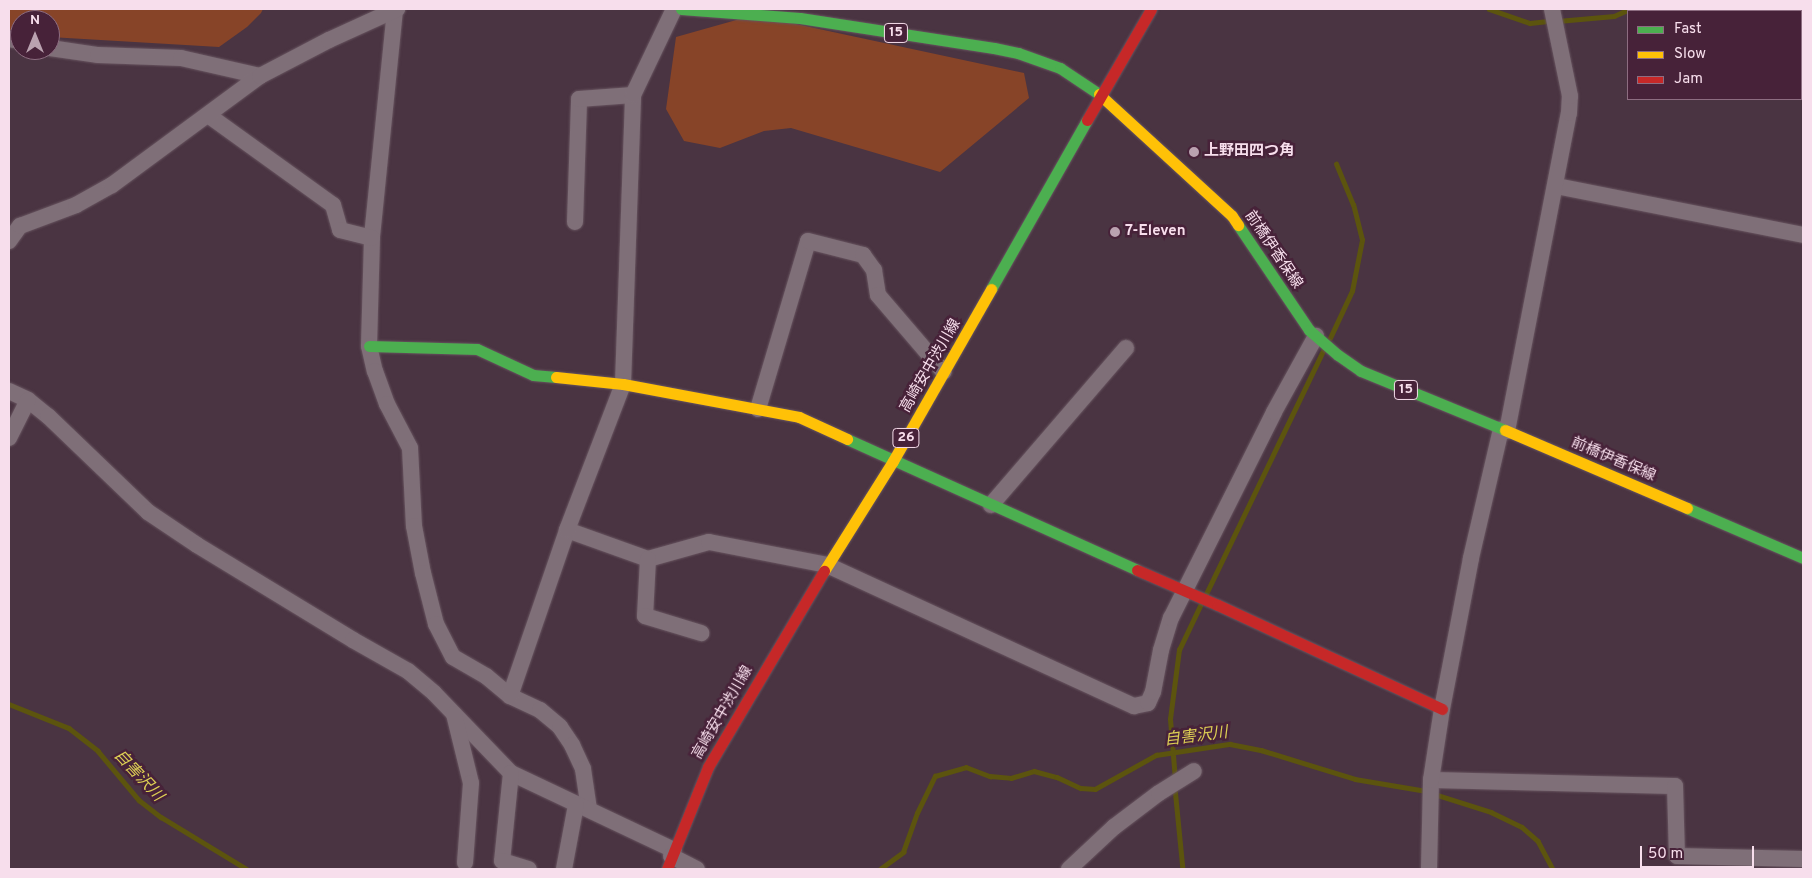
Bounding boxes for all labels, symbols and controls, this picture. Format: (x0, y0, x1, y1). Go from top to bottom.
north arrow (10, 10, 60, 60)
legend (1627, 10, 1802, 100)
text: N (30, 12, 40, 29)
text: Fast (1674, 20, 1702, 39)
road number: 15 (884, 22, 908, 44)
text: Slow (1674, 45, 1706, 64)
text: Jam (1674, 70, 1703, 89)
place label: 上野田四つ角 (1204, 143, 1294, 161)
marker: 上野田四つ角 (1188, 146, 1200, 158)
street label: 前橋伊香保線 (1240, 208, 1306, 292)
place label: 7-Eleven (1125, 223, 1186, 241)
marker: 7-Eleven (1109, 226, 1121, 238)
street label: 高崎安中渋川線 (897, 316, 965, 416)
road number: 15 (1394, 378, 1418, 402)
road number: 26 (892, 426, 920, 449)
street label: 前橋伊香保線 (1568, 434, 1658, 486)
street label: 高崎安中渋川線 (689, 663, 757, 763)
water label: 自害沢川 (1163, 724, 1229, 750)
water label: 自害沢川 (109, 746, 167, 806)
scale bar (1642, 836, 1756, 868)
text: 50 m (1648, 845, 1683, 864)

